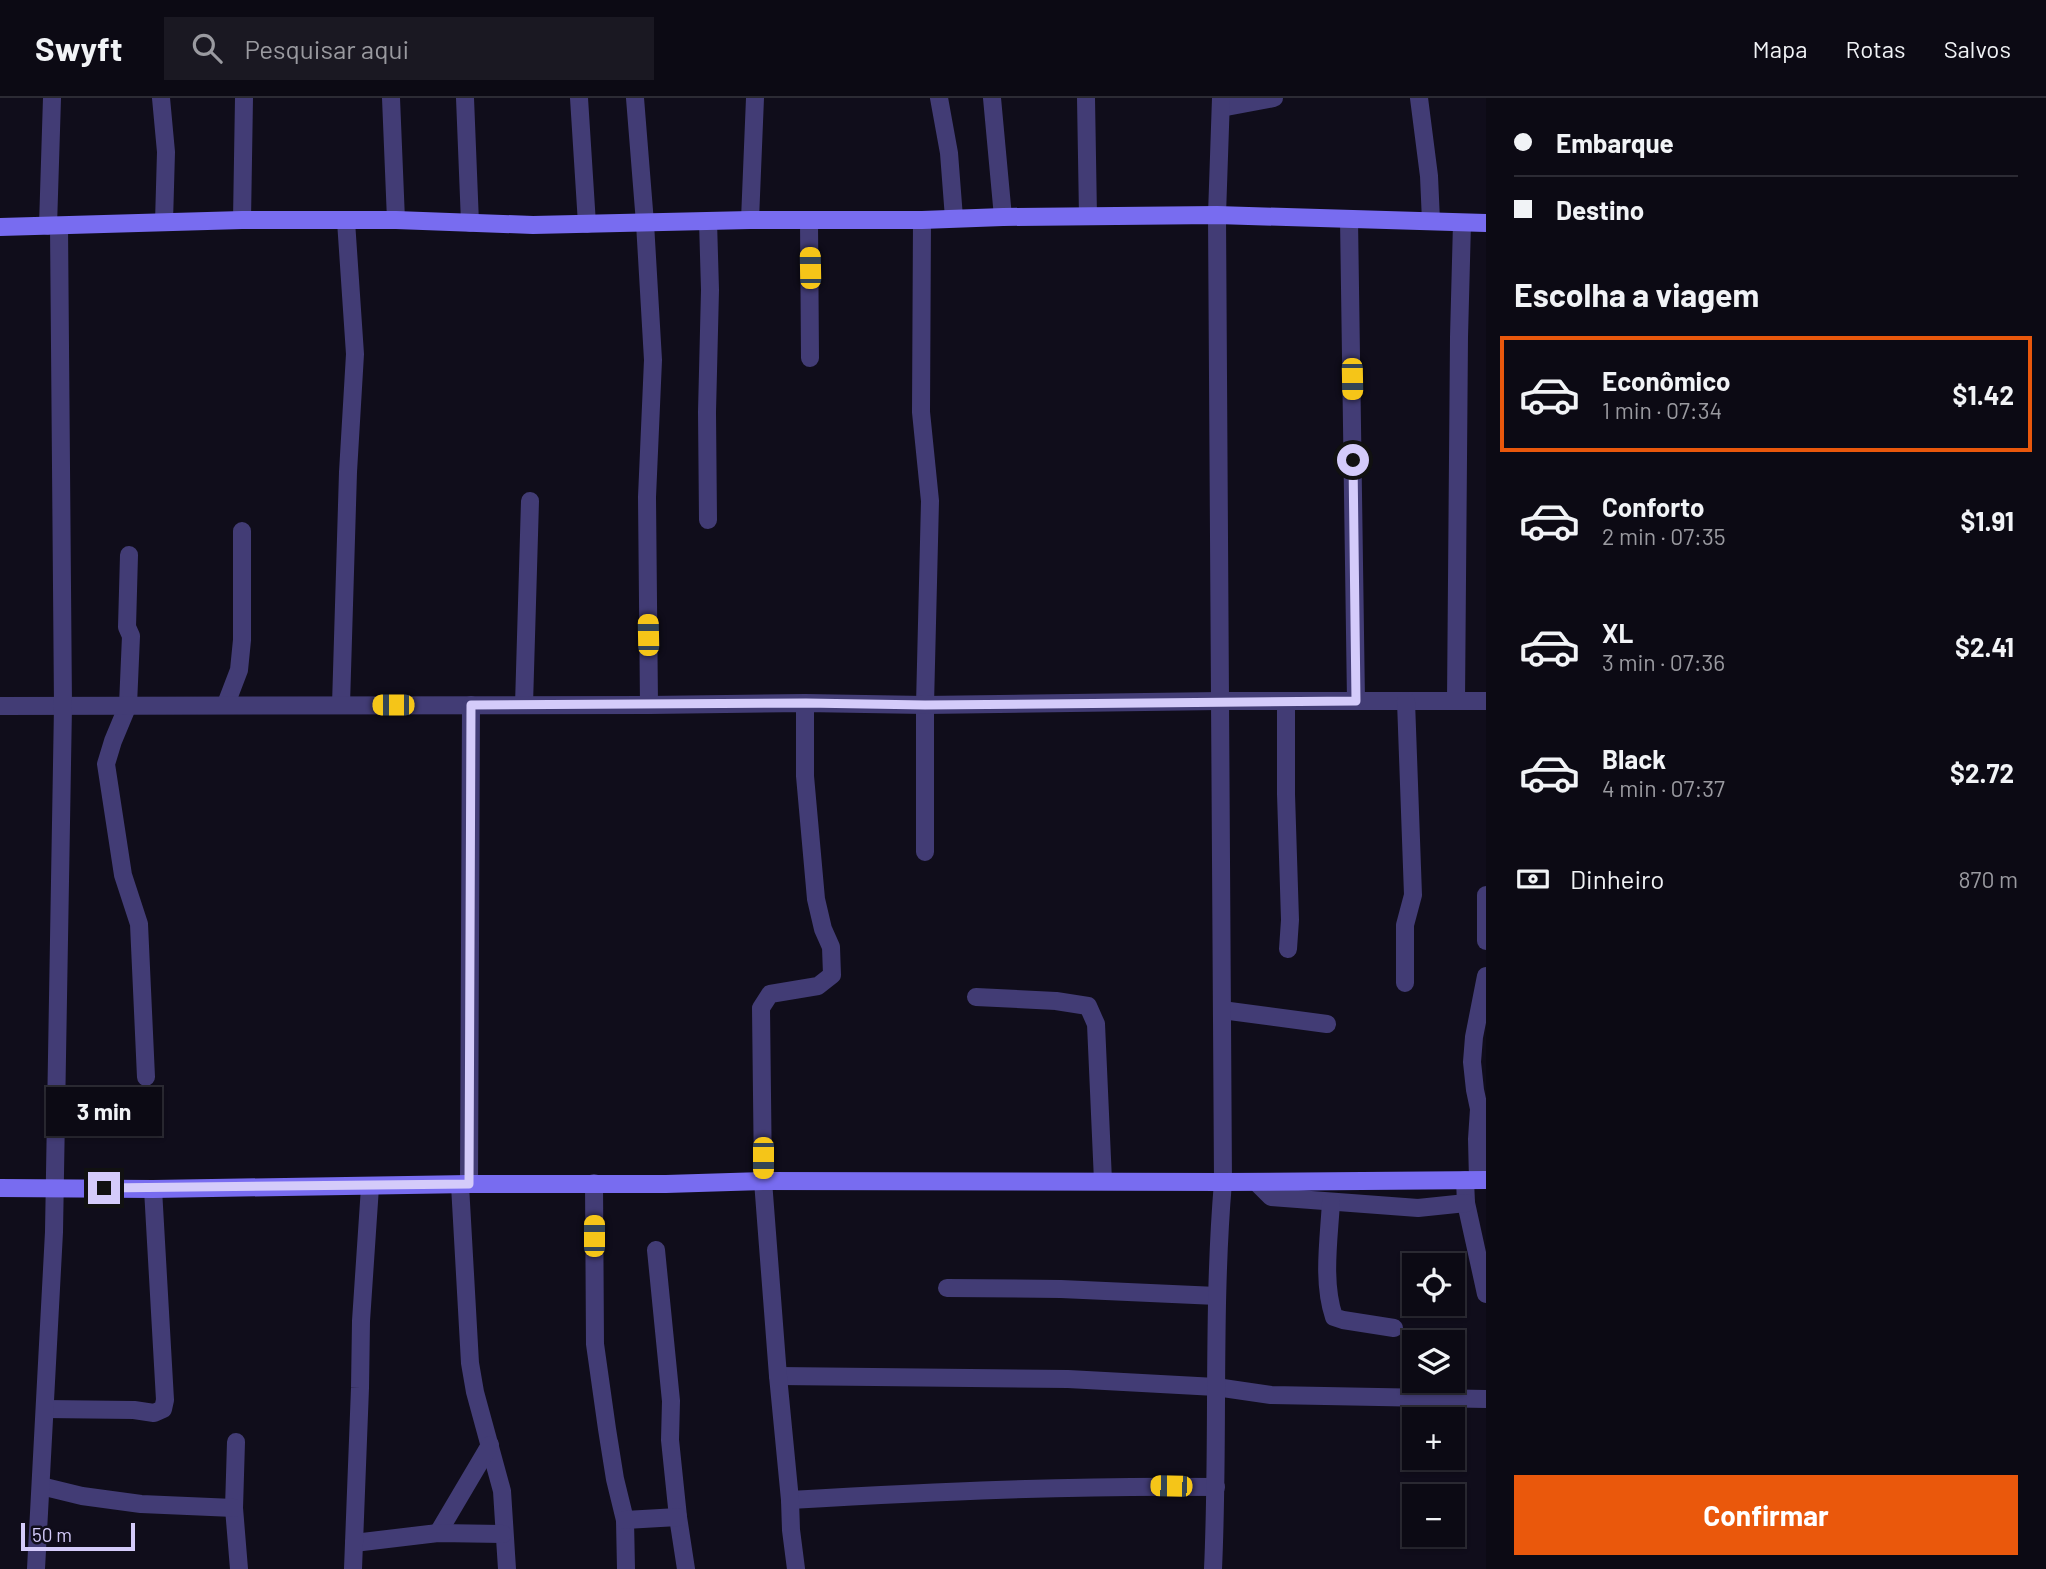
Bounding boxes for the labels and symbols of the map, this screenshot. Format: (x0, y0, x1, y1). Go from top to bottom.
car (800, 247, 821, 289)
car (1342, 358, 1363, 400)
route start (1337, 444, 1369, 476)
car (638, 614, 659, 656)
car (373, 695, 415, 716)
callout: 3 min (46, 1086, 162, 1136)
car (753, 1137, 774, 1179)
route end (88, 1172, 120, 1204)
car (584, 1215, 605, 1257)
car (1150, 1475, 1193, 1497)
scale bar (21, 1520, 135, 1552)

